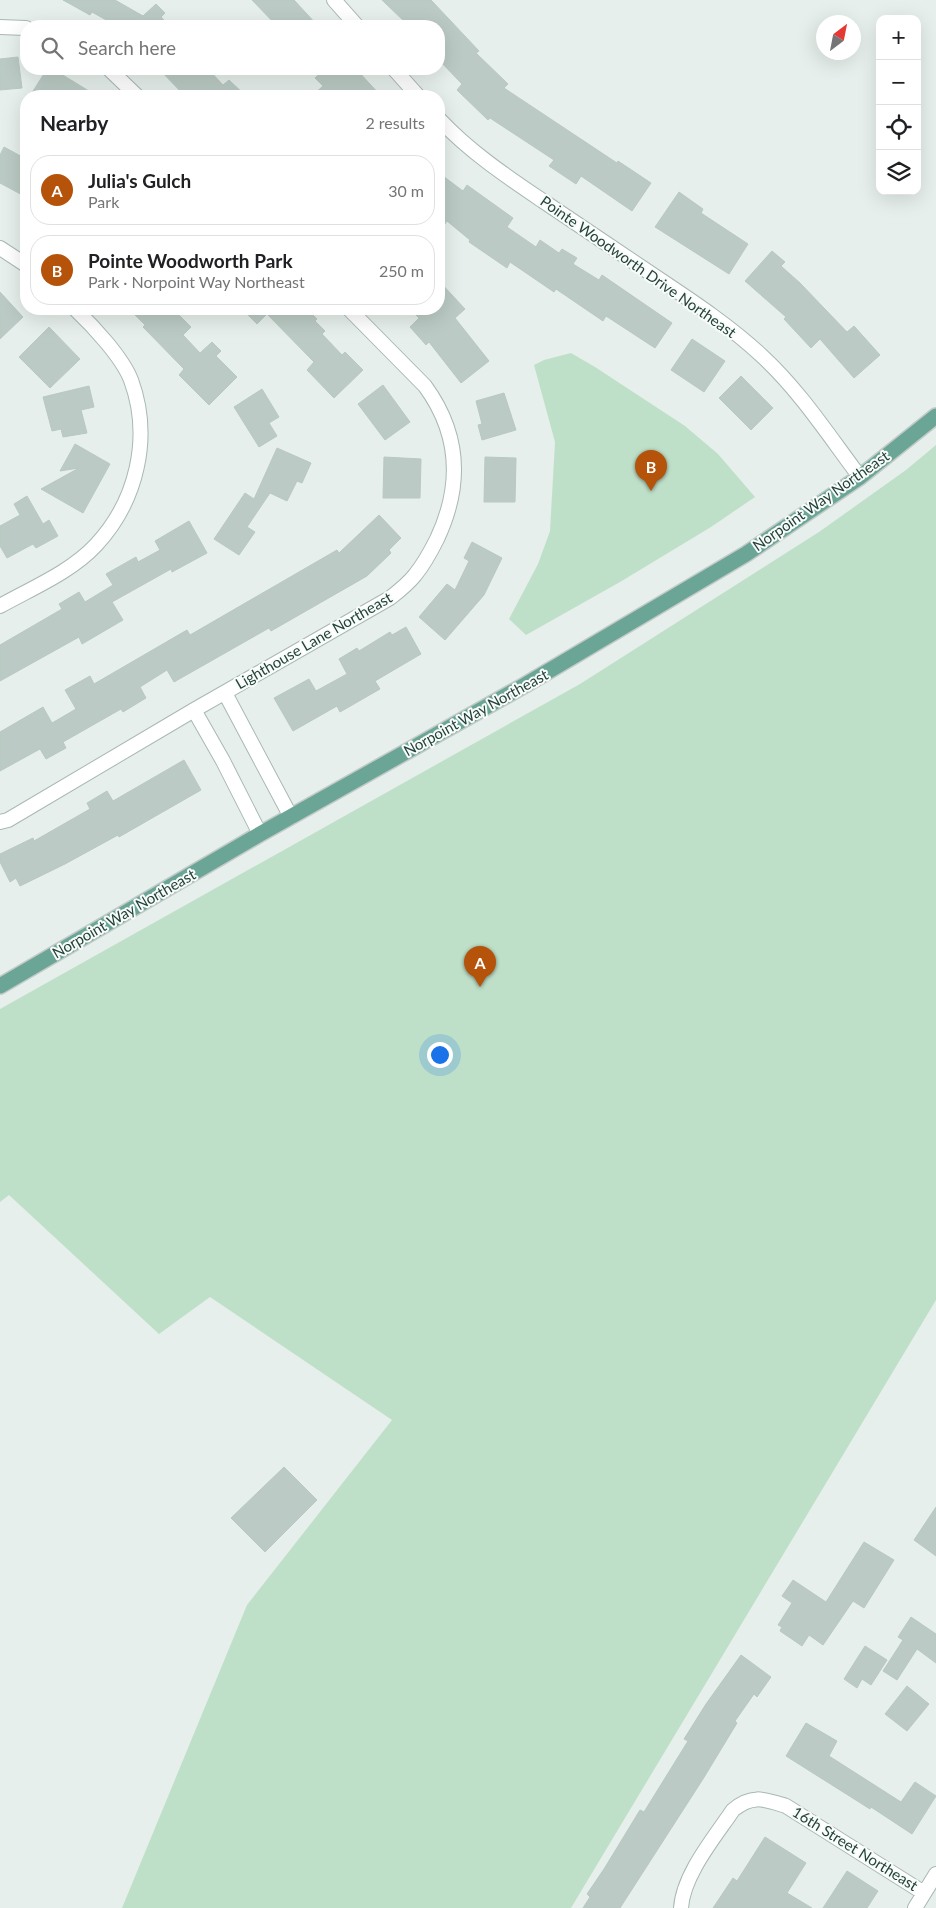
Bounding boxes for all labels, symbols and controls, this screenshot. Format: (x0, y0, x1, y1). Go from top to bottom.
north arrow (816, 15, 861, 60)
map controls (876, 15, 921, 195)
button: + (876, 15, 921, 60)
search box (20, 20, 445, 75)
icon: search (38, 34, 66, 62)
text: Search here (78, 36, 176, 59)
button: − (876, 60, 921, 105)
button: locate (876, 105, 921, 150)
text: Nearby (40, 110, 108, 135)
text: 2 results (365, 113, 425, 132)
button: layers (876, 150, 921, 195)
text: Julia's Gulch (88, 169, 191, 192)
text: A (51, 181, 63, 200)
text: 30 m (388, 181, 424, 200)
street label: Pointe Woodworth Drive Northeast (537, 191, 740, 341)
text: Park (88, 192, 119, 211)
text: Pointe Woodworth Park (88, 249, 293, 272)
text: B (52, 261, 62, 280)
text: 250 m (379, 261, 424, 280)
text: Park · Norpoint Way Northeast (88, 272, 305, 291)
street label: Norpoint Way Northeast (749, 446, 893, 554)
pin: B (635, 450, 667, 491)
street label: Lighthouse Lane Northeast (232, 588, 395, 692)
street label: Norpoint Way Northeast (400, 665, 551, 759)
street label: Norpoint Way Northeast (49, 864, 199, 962)
pin: A (464, 946, 496, 987)
your location (427, 1042, 453, 1068)
street label: 16th Street Northeast (789, 1802, 922, 1894)

